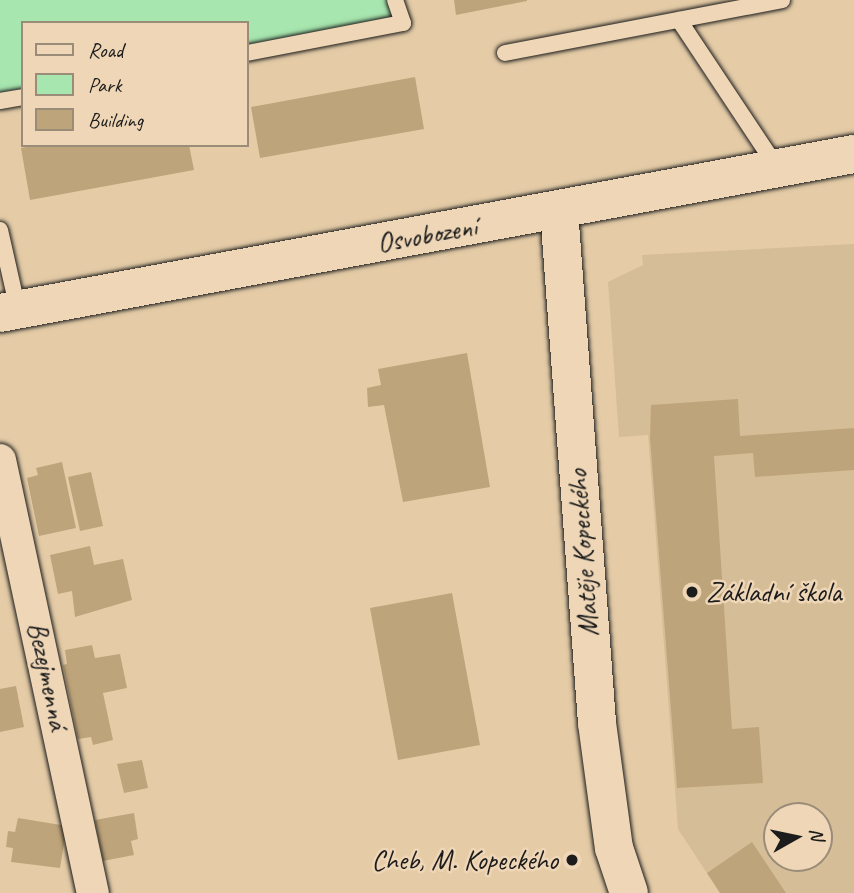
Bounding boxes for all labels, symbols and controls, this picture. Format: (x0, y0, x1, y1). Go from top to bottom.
legend (21, 21, 248, 147)
text: Road (88, 37, 123, 63)
text: Park (88, 72, 121, 98)
text: Building (88, 107, 143, 133)
street label: Osvobození (375, 210, 479, 260)
street label: Matěje Kopeckého (560, 469, 606, 637)
place label: Základní škola (706, 575, 842, 609)
marker: Základní škola (684, 584, 700, 600)
street label: Bezejmenná (20, 619, 76, 733)
north arrow (763, 802, 833, 872)
text: N (804, 826, 830, 842)
place label: Cheb, M. Kopeckého (372, 843, 558, 877)
marker: Cheb, M. Kopeckého (564, 852, 580, 868)

